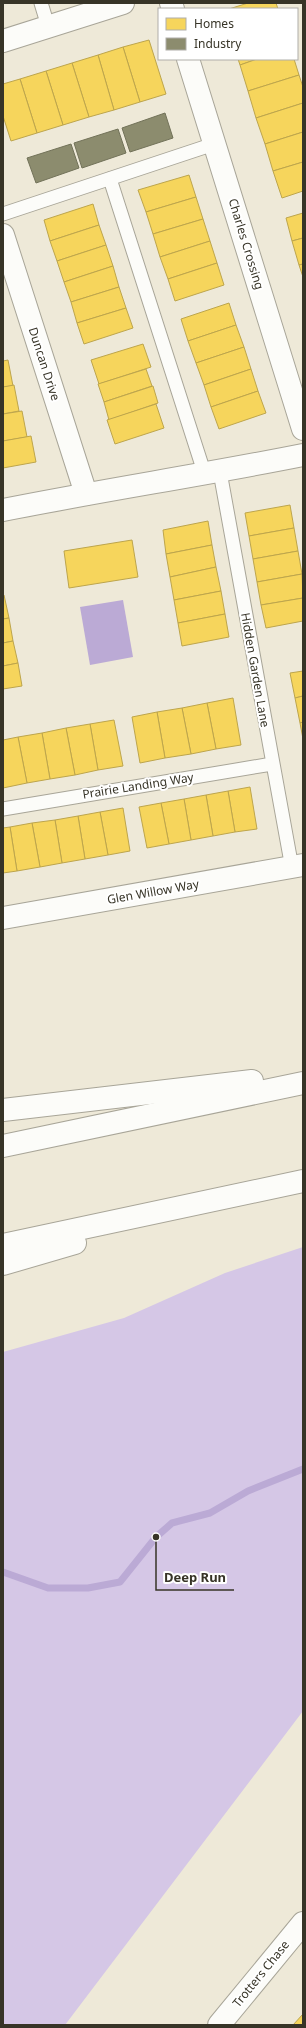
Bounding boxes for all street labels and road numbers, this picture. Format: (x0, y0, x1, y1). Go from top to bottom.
street label: Charles Crossing (225, 196, 268, 291)
street label: Duncan Drive (25, 325, 64, 403)
street label: Hidden Garden Lane (237, 611, 274, 729)
street label: Prairie Landing Way (81, 768, 196, 803)
street label: Glen Willow Way (106, 875, 201, 908)
street label: Trotters Chase (228, 1936, 293, 2011)

